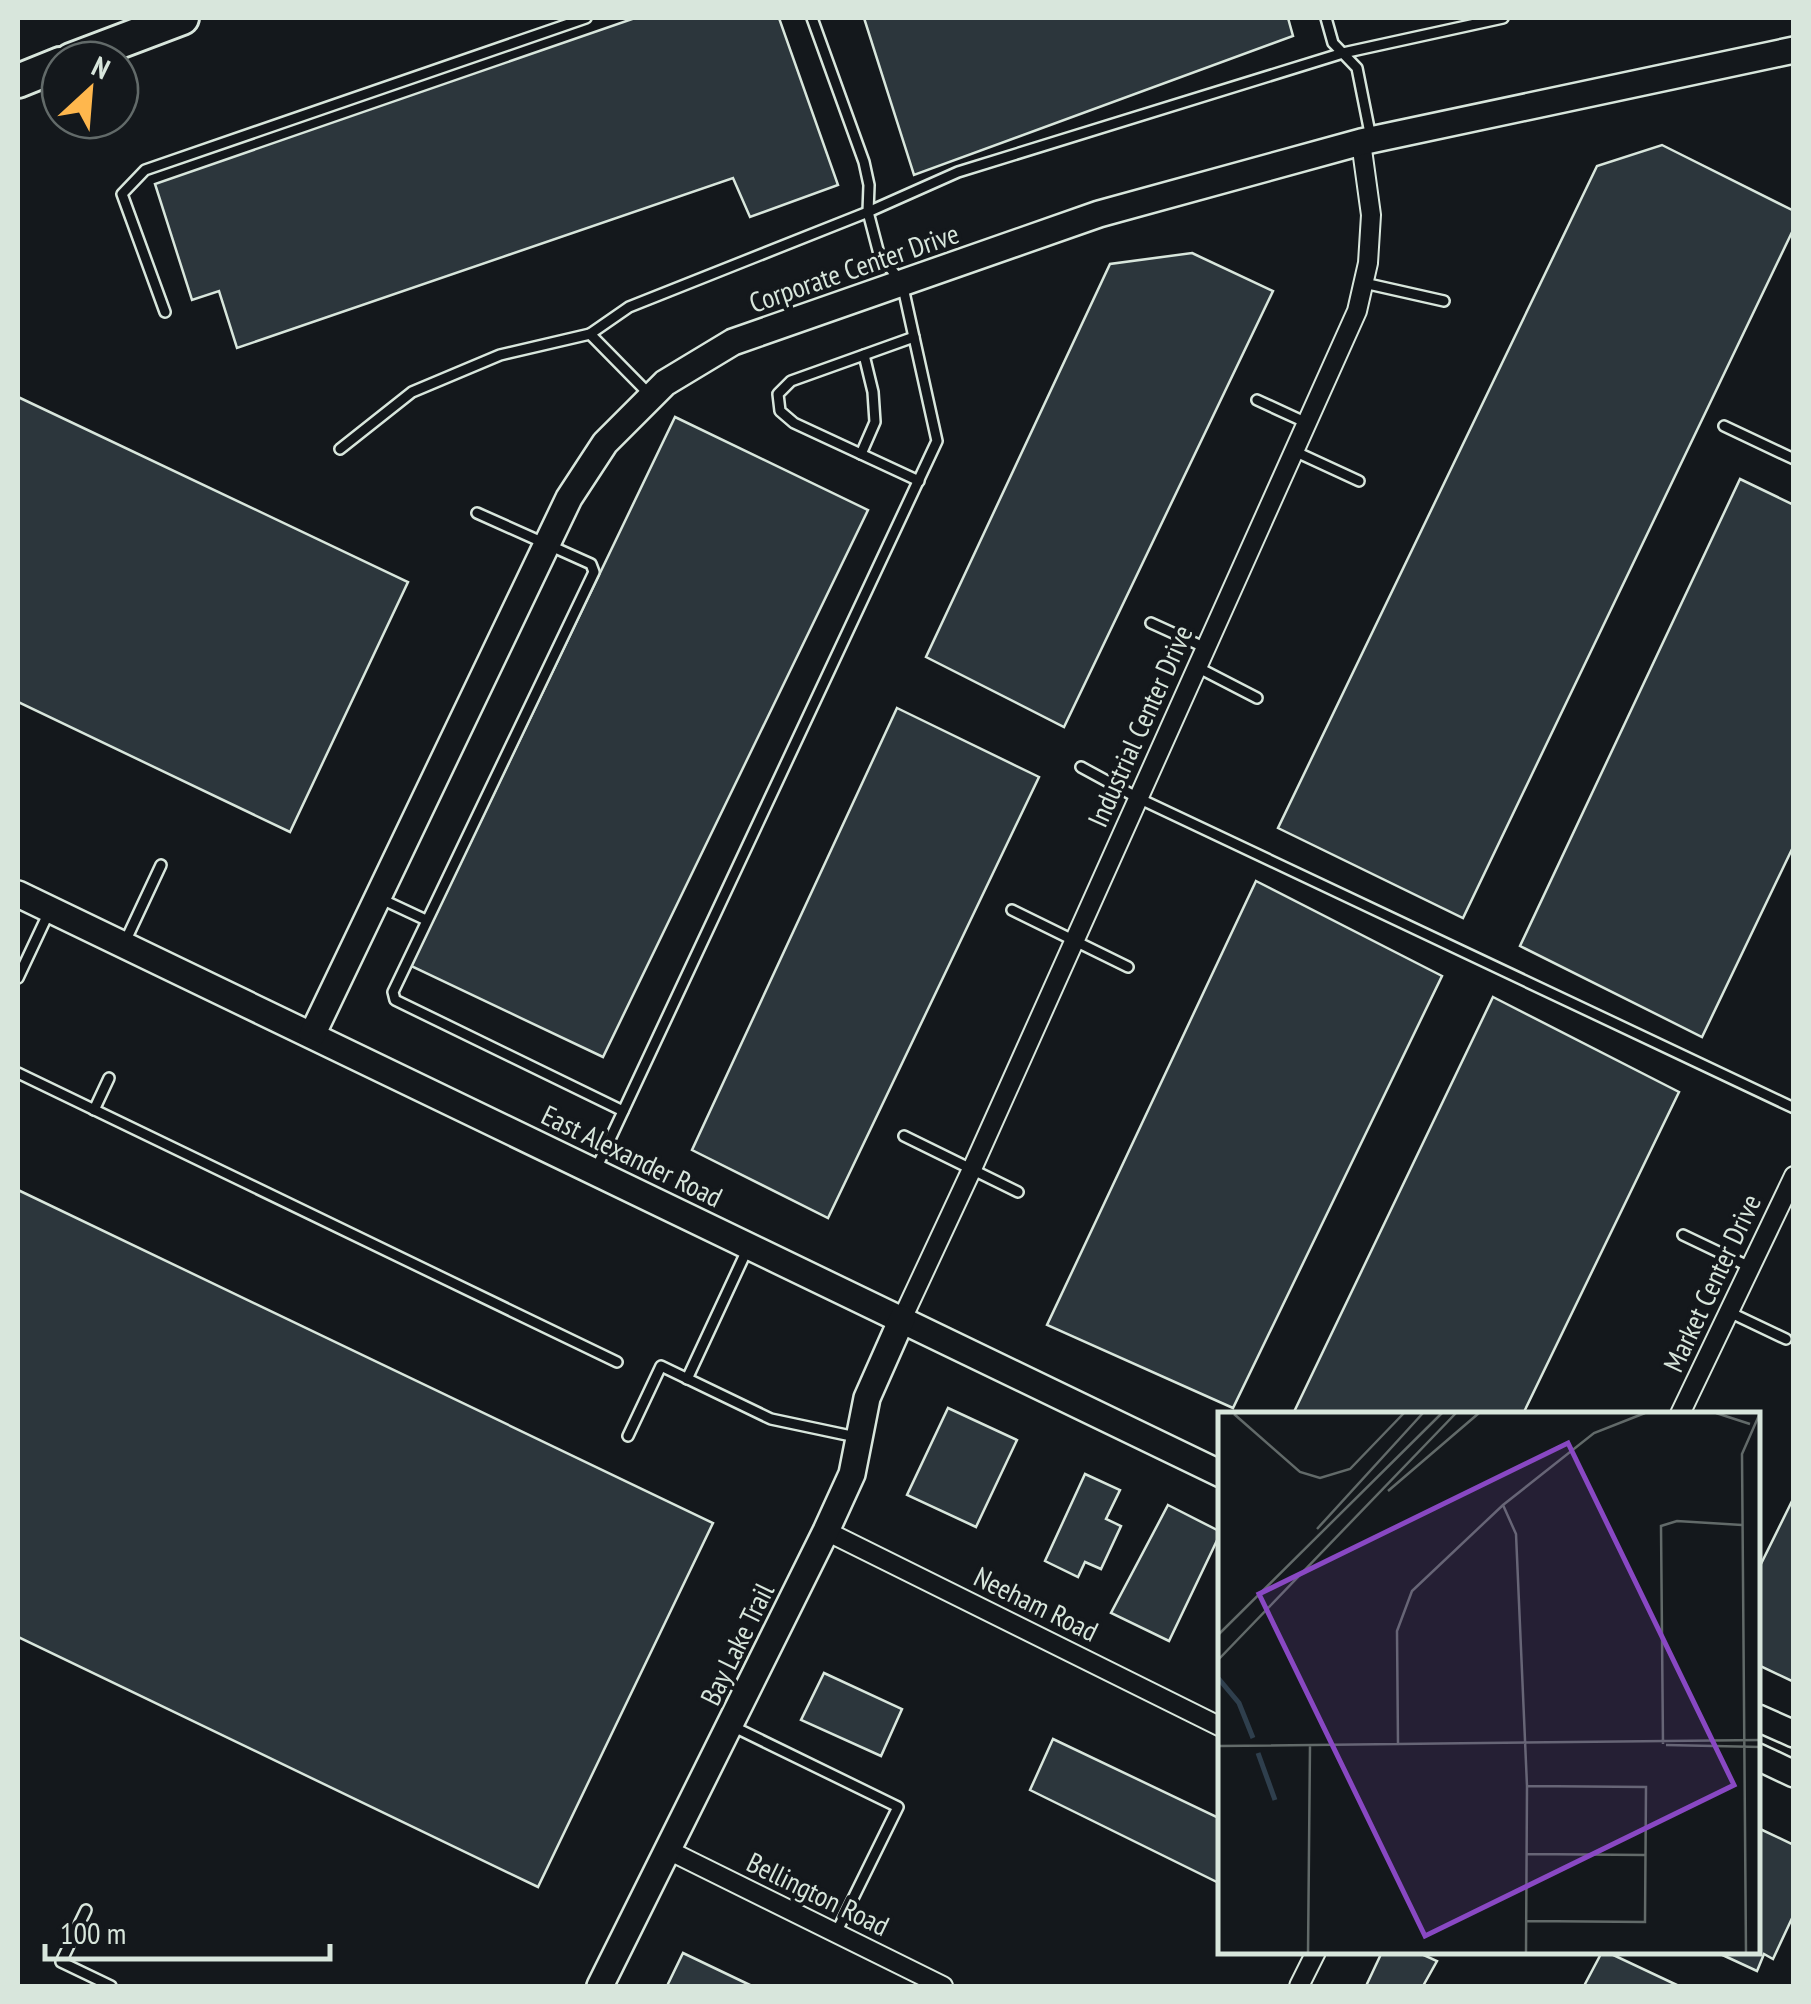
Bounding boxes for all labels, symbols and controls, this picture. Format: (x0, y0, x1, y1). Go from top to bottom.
north arrow (40, 40, 140, 140)
text: N (86, 47, 116, 87)
street label: Corporate Center Drive (744, 214, 964, 321)
street label: Industrial Center Drive (1078, 619, 1201, 832)
street label: East Alexander Road (536, 1096, 729, 1215)
street label: Market Center Drive (1654, 1188, 1769, 1378)
inset map (1218, 1412, 1761, 1954)
street label: Neeham Road (968, 1558, 1104, 1649)
street label: Bay Lake Trail (691, 1576, 782, 1711)
street label: Bellington Road (741, 1843, 895, 1944)
scale bar (45, 1899, 330, 1961)
text: 100 m (60, 1913, 126, 1952)

